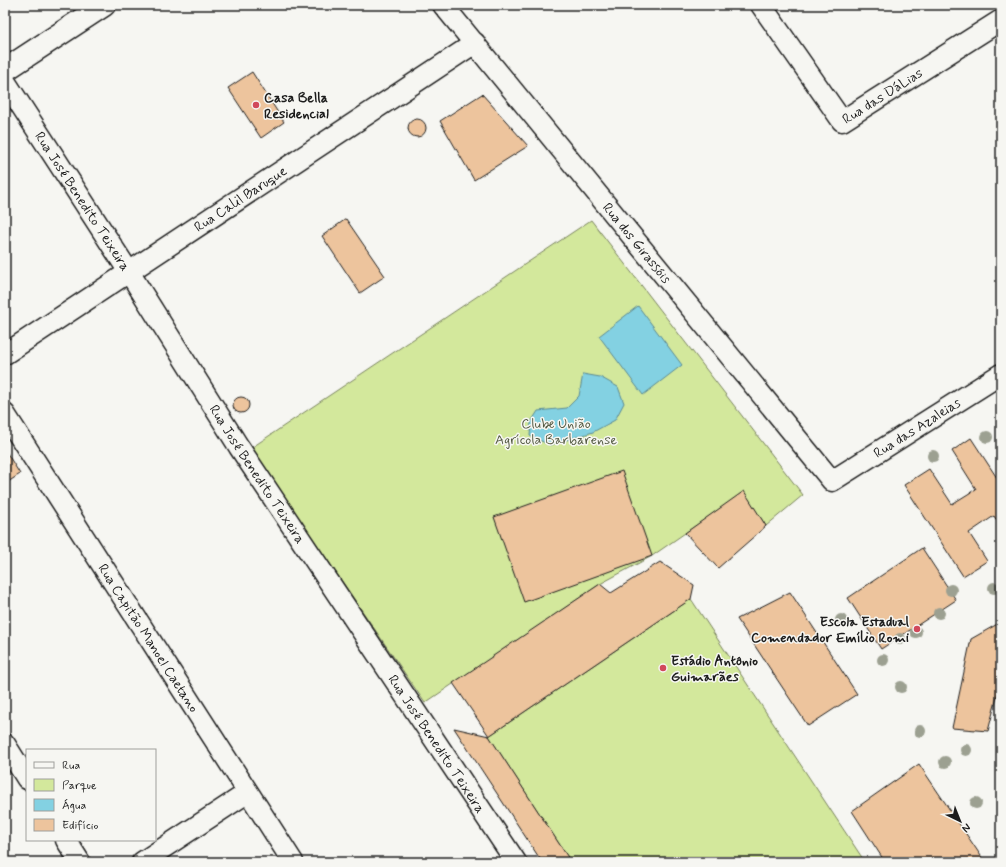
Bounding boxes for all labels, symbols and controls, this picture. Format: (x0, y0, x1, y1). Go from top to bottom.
street label: Rua das DáLias (839, 64, 926, 129)
place label: Casa Bella Residencial (264, 89, 329, 123)
marker: Casa Bella Residencial (251, 100, 261, 110)
street label: Rua José Benedito Teixeira (30, 128, 134, 274)
street label: Rua Calil Baruque (191, 162, 291, 236)
street label: Rua dos Girassóis (598, 199, 675, 287)
street label: Rua das Azaleias (870, 394, 964, 463)
street label: Rua José Benedito Teixeira (205, 402, 309, 547)
park label: Clube União Agrícola Barbarense (495, 415, 617, 449)
street label: Rua Capitão Manoel Caetano (94, 561, 203, 716)
place label: Escola Estadual Comendador Emílio Romi (751, 613, 910, 647)
marker: Escola Estadual Comendador Emílio Romi (912, 624, 922, 634)
place label: Estádio Antônio Guimarães (671, 652, 758, 686)
marker: Estádio Antônio Guimarães (658, 663, 668, 673)
street label: Rua José Benedito Teixeira (384, 672, 489, 817)
legend (26, 749, 156, 841)
text: Rua (62, 758, 80, 774)
text: Parque (62, 778, 97, 794)
text: Água (62, 798, 86, 814)
north arrow (940, 801, 980, 841)
text: Edifício (62, 818, 98, 834)
text: N (959, 820, 974, 835)

